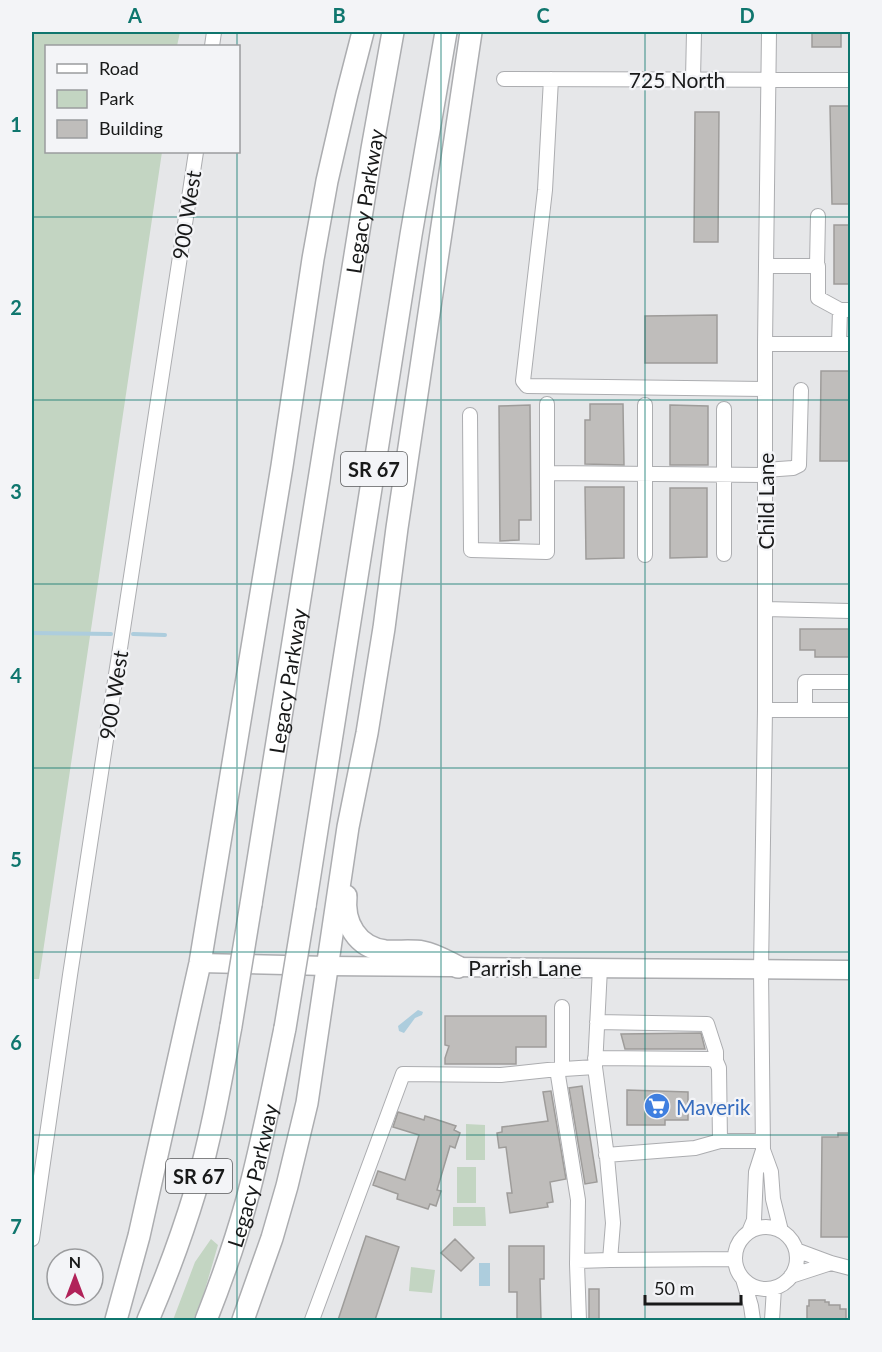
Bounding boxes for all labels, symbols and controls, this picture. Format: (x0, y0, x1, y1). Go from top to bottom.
text: A (127, 3, 142, 27)
text: B (332, 3, 346, 27)
text: C (536, 3, 550, 27)
text: D (739, 3, 755, 27)
legend (45, 45, 240, 153)
text: Road (99, 57, 139, 79)
street label: 725 North (629, 67, 725, 92)
text: Park (99, 87, 135, 109)
text: 1 (10, 112, 22, 136)
text: Building (99, 117, 163, 139)
street label: Legacy Parkway (340, 126, 388, 275)
street label: 900 West (167, 168, 205, 261)
text: 2 (10, 295, 22, 319)
road number: SR 67 (341, 452, 407, 486)
street label: Child Lane (753, 453, 778, 549)
text: 3 (10, 479, 22, 503)
street label: Legacy Parkway (263, 606, 311, 755)
street label: 900 West (94, 648, 132, 741)
text: 4 (10, 663, 22, 687)
text: 5 (10, 847, 22, 871)
street label: Parrish Lane (468, 955, 582, 980)
text: 6 (10, 1030, 22, 1054)
supermarket icon: Maverik (642, 1091, 672, 1121)
place label: Maverik (676, 1094, 751, 1119)
street label: Legacy Parkway (221, 1101, 282, 1250)
road number: SR 67 (166, 1159, 232, 1193)
text: 7 (10, 1214, 22, 1238)
north arrow (45, 1247, 105, 1307)
text: N (69, 1252, 81, 1271)
scale bar (645, 1268, 741, 1306)
text: 50 m (654, 1277, 694, 1299)

